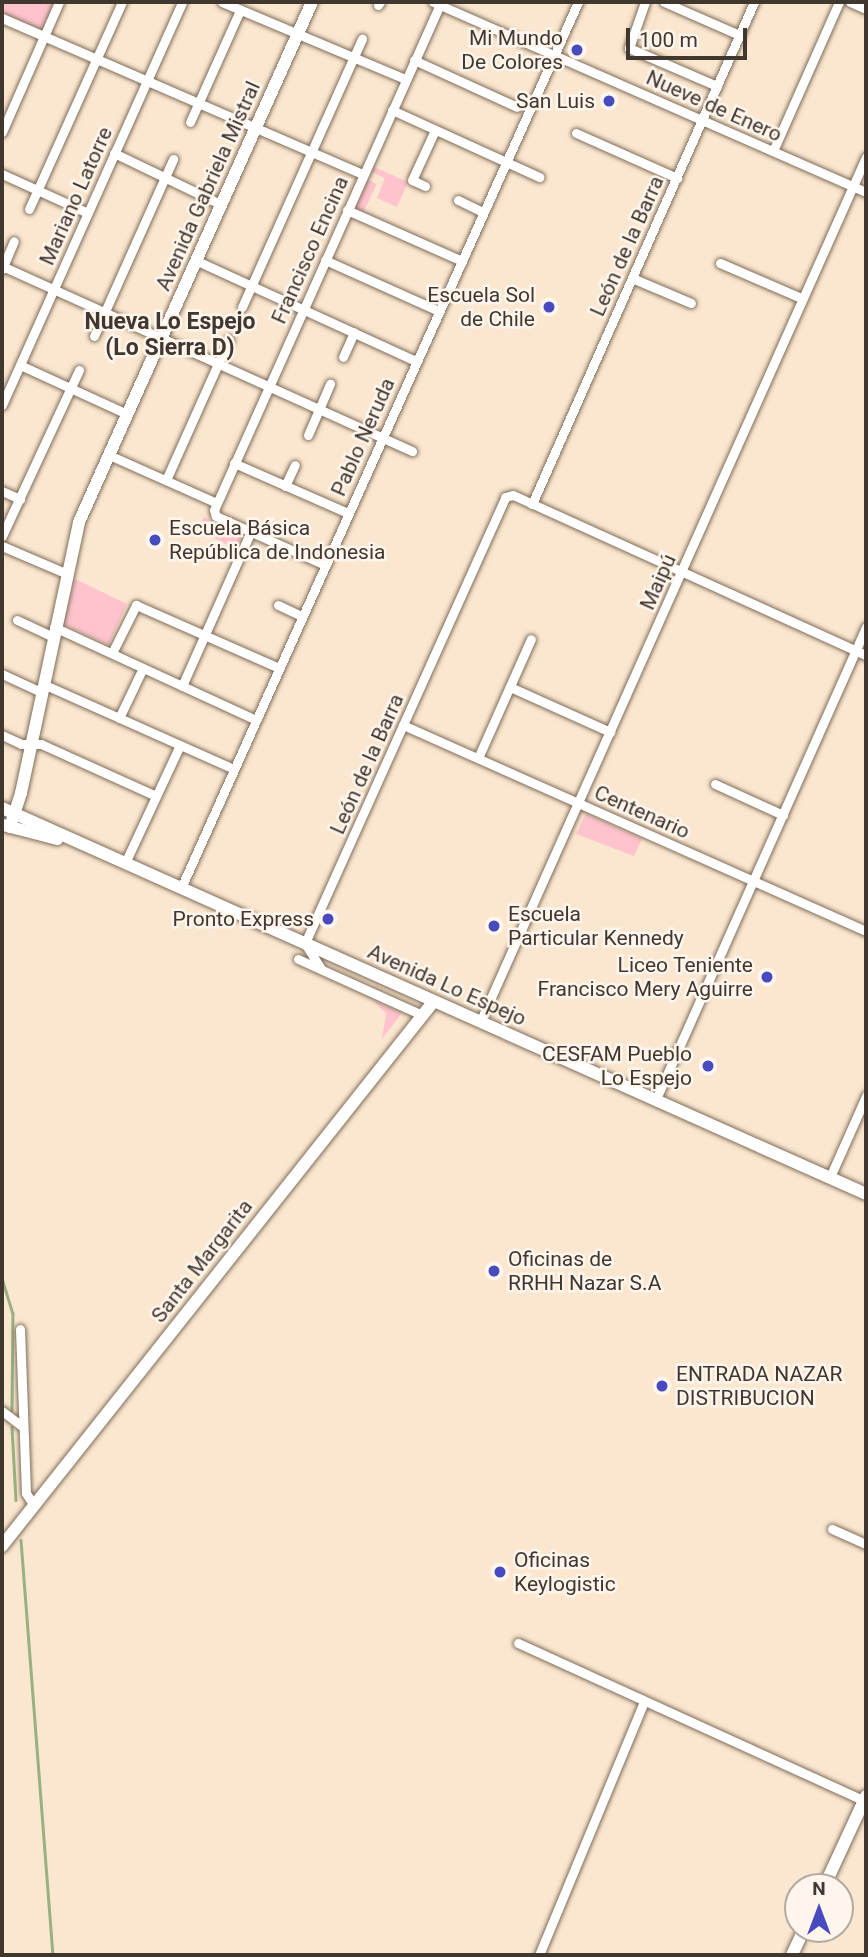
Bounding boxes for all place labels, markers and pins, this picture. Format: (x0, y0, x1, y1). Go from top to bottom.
place label: Mi Mundo De Colores (461, 25, 563, 75)
marker: Mi Mundo De Colores (569, 42, 585, 58)
place label: San Luis (516, 88, 595, 114)
marker: San Luis (601, 93, 617, 109)
place label: Escuela Sol de Chile (427, 282, 535, 332)
marker: Escuela Sol de Chile (541, 299, 557, 315)
place label: Escuela Básica República de Indonesia (169, 515, 385, 565)
marker: Escuela Básica República de Indonesia (147, 532, 163, 548)
place label: Escuela Particular Kennedy (508, 901, 684, 951)
place label: Pronto Express (173, 906, 314, 932)
marker: Pronto Express (320, 911, 336, 927)
marker: Escuela Particular Kennedy (486, 918, 502, 934)
place label: Liceo Teniente Francisco Mery Aguirre (538, 952, 753, 1002)
marker: Liceo Teniente Francisco Mery Aguirre (759, 969, 775, 985)
place label: CESFAM Pueblo Lo Espejo (542, 1041, 692, 1091)
marker: CESFAM Pueblo Lo Espejo (698, 1056, 718, 1076)
place label: Oficinas de RRHH Nazar S.A (508, 1246, 661, 1296)
marker: Oficinas de RRHH Nazar S.A (486, 1263, 502, 1279)
place label: ENTRADA NAZAR DISTRIBUCION (676, 1361, 842, 1411)
marker: ENTRADA NAZAR DISTRIBUCION (654, 1378, 670, 1394)
place label: Oficinas Keylogistic (514, 1547, 616, 1597)
marker: Oficinas Keylogistic (492, 1564, 508, 1580)

